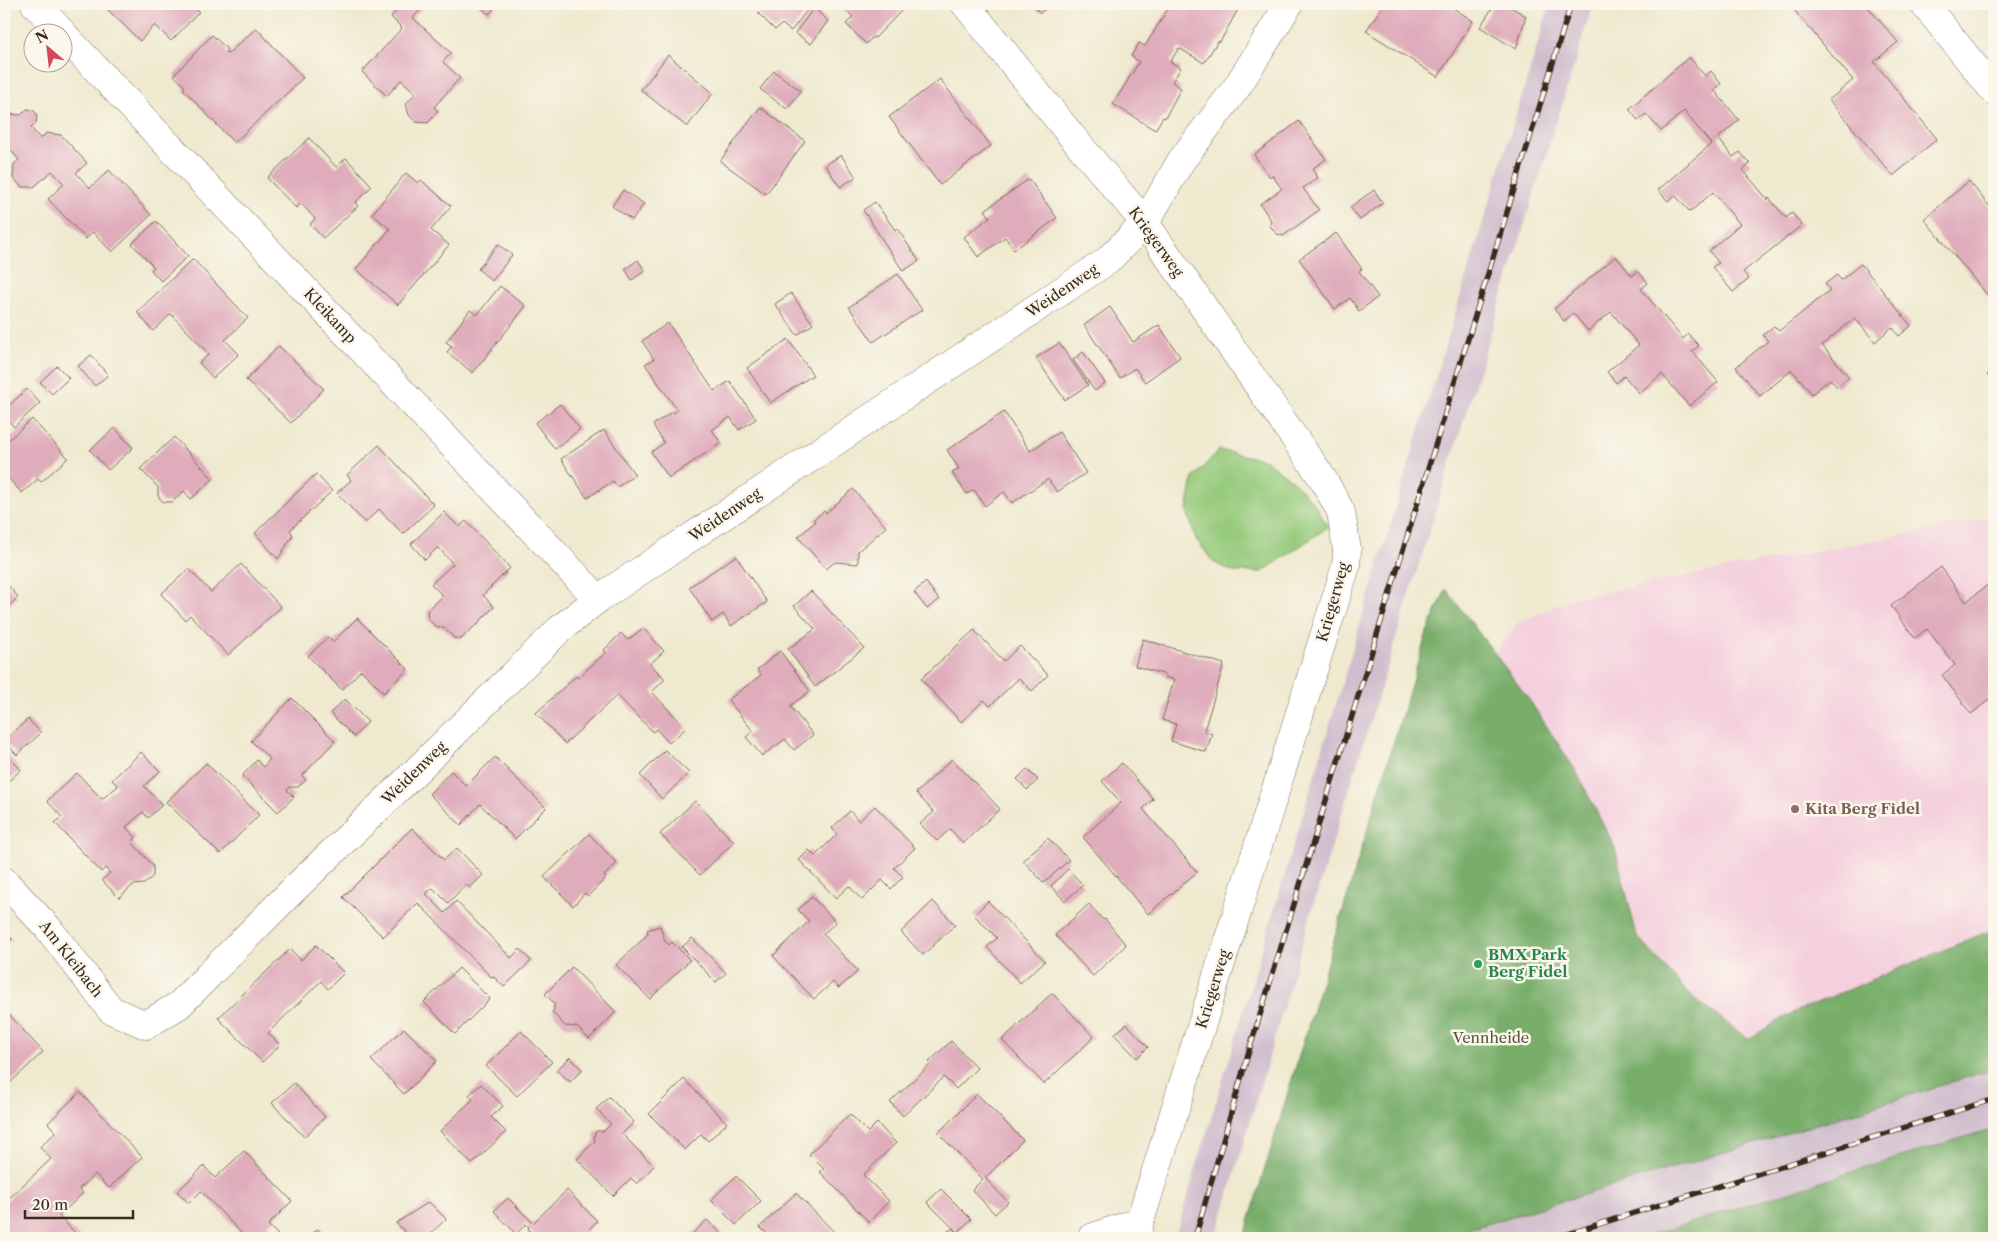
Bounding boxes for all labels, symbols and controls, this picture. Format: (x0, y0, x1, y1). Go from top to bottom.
north arrow (22, 22, 72, 72)
text: N (32, 26, 51, 47)
street label: Kriegerweg (1125, 203, 1188, 280)
street label: Weidenweg (1021, 259, 1101, 322)
street label: Kleikamp (300, 284, 361, 347)
street label: Weidenweg (684, 483, 764, 546)
street label: Kriegerweg (1312, 560, 1353, 644)
street label: Weidenweg (376, 737, 450, 809)
place label: Kita Berg Fidel (1805, 799, 1920, 818)
marker: Kita Berg Fidel (1789, 803, 1801, 815)
street label: Am Kleibach (35, 916, 108, 1001)
place label: BMX Park Berg Fidel (1488, 945, 1568, 981)
street label: Kriegerweg (1191, 947, 1234, 1031)
marker: BMX Park Berg Fidel (1472, 958, 1484, 970)
park label: Vennheide (1452, 1028, 1529, 1047)
scale bar (25, 1187, 132, 1219)
text: 20 m (32, 1195, 68, 1214)

